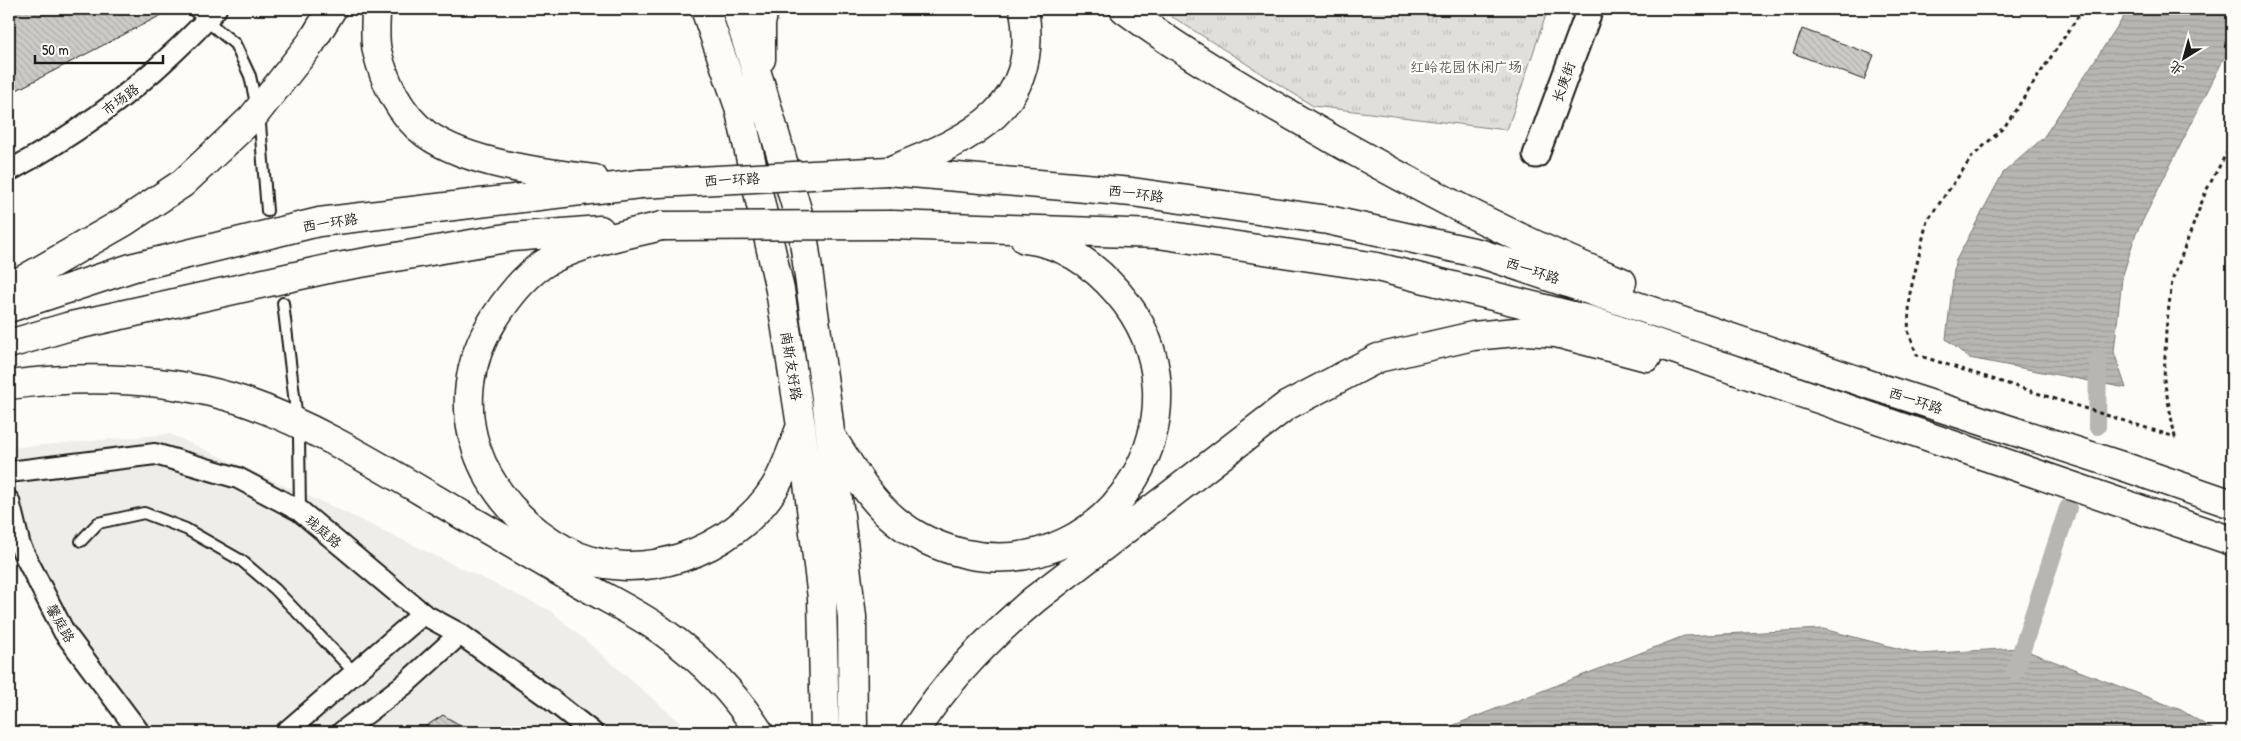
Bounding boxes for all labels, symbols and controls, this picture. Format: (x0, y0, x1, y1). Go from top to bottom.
scale bar (35, 32, 162, 64)
north arrow (2158, 32, 2208, 82)
text: 50 m (42, 39, 69, 60)
park label: 红岭花园休闲广场 (1410, 57, 1522, 76)
text: 北 (2165, 57, 2187, 81)
street label: 长庚街 (1547, 59, 1579, 105)
street label: 市场路 (98, 79, 142, 119)
street label: 西一环路 (704, 168, 760, 190)
street label: 西一环路 (1107, 180, 1165, 206)
street label: 西一环路 (301, 208, 359, 236)
street label: 西一环路 (1503, 252, 1563, 288)
street label: 南斯友好路 (777, 330, 807, 402)
street label: 西一环路 (1886, 382, 1946, 418)
street label: 珑庭路 (302, 510, 346, 552)
street label: 馨庭路 (42, 600, 80, 646)

